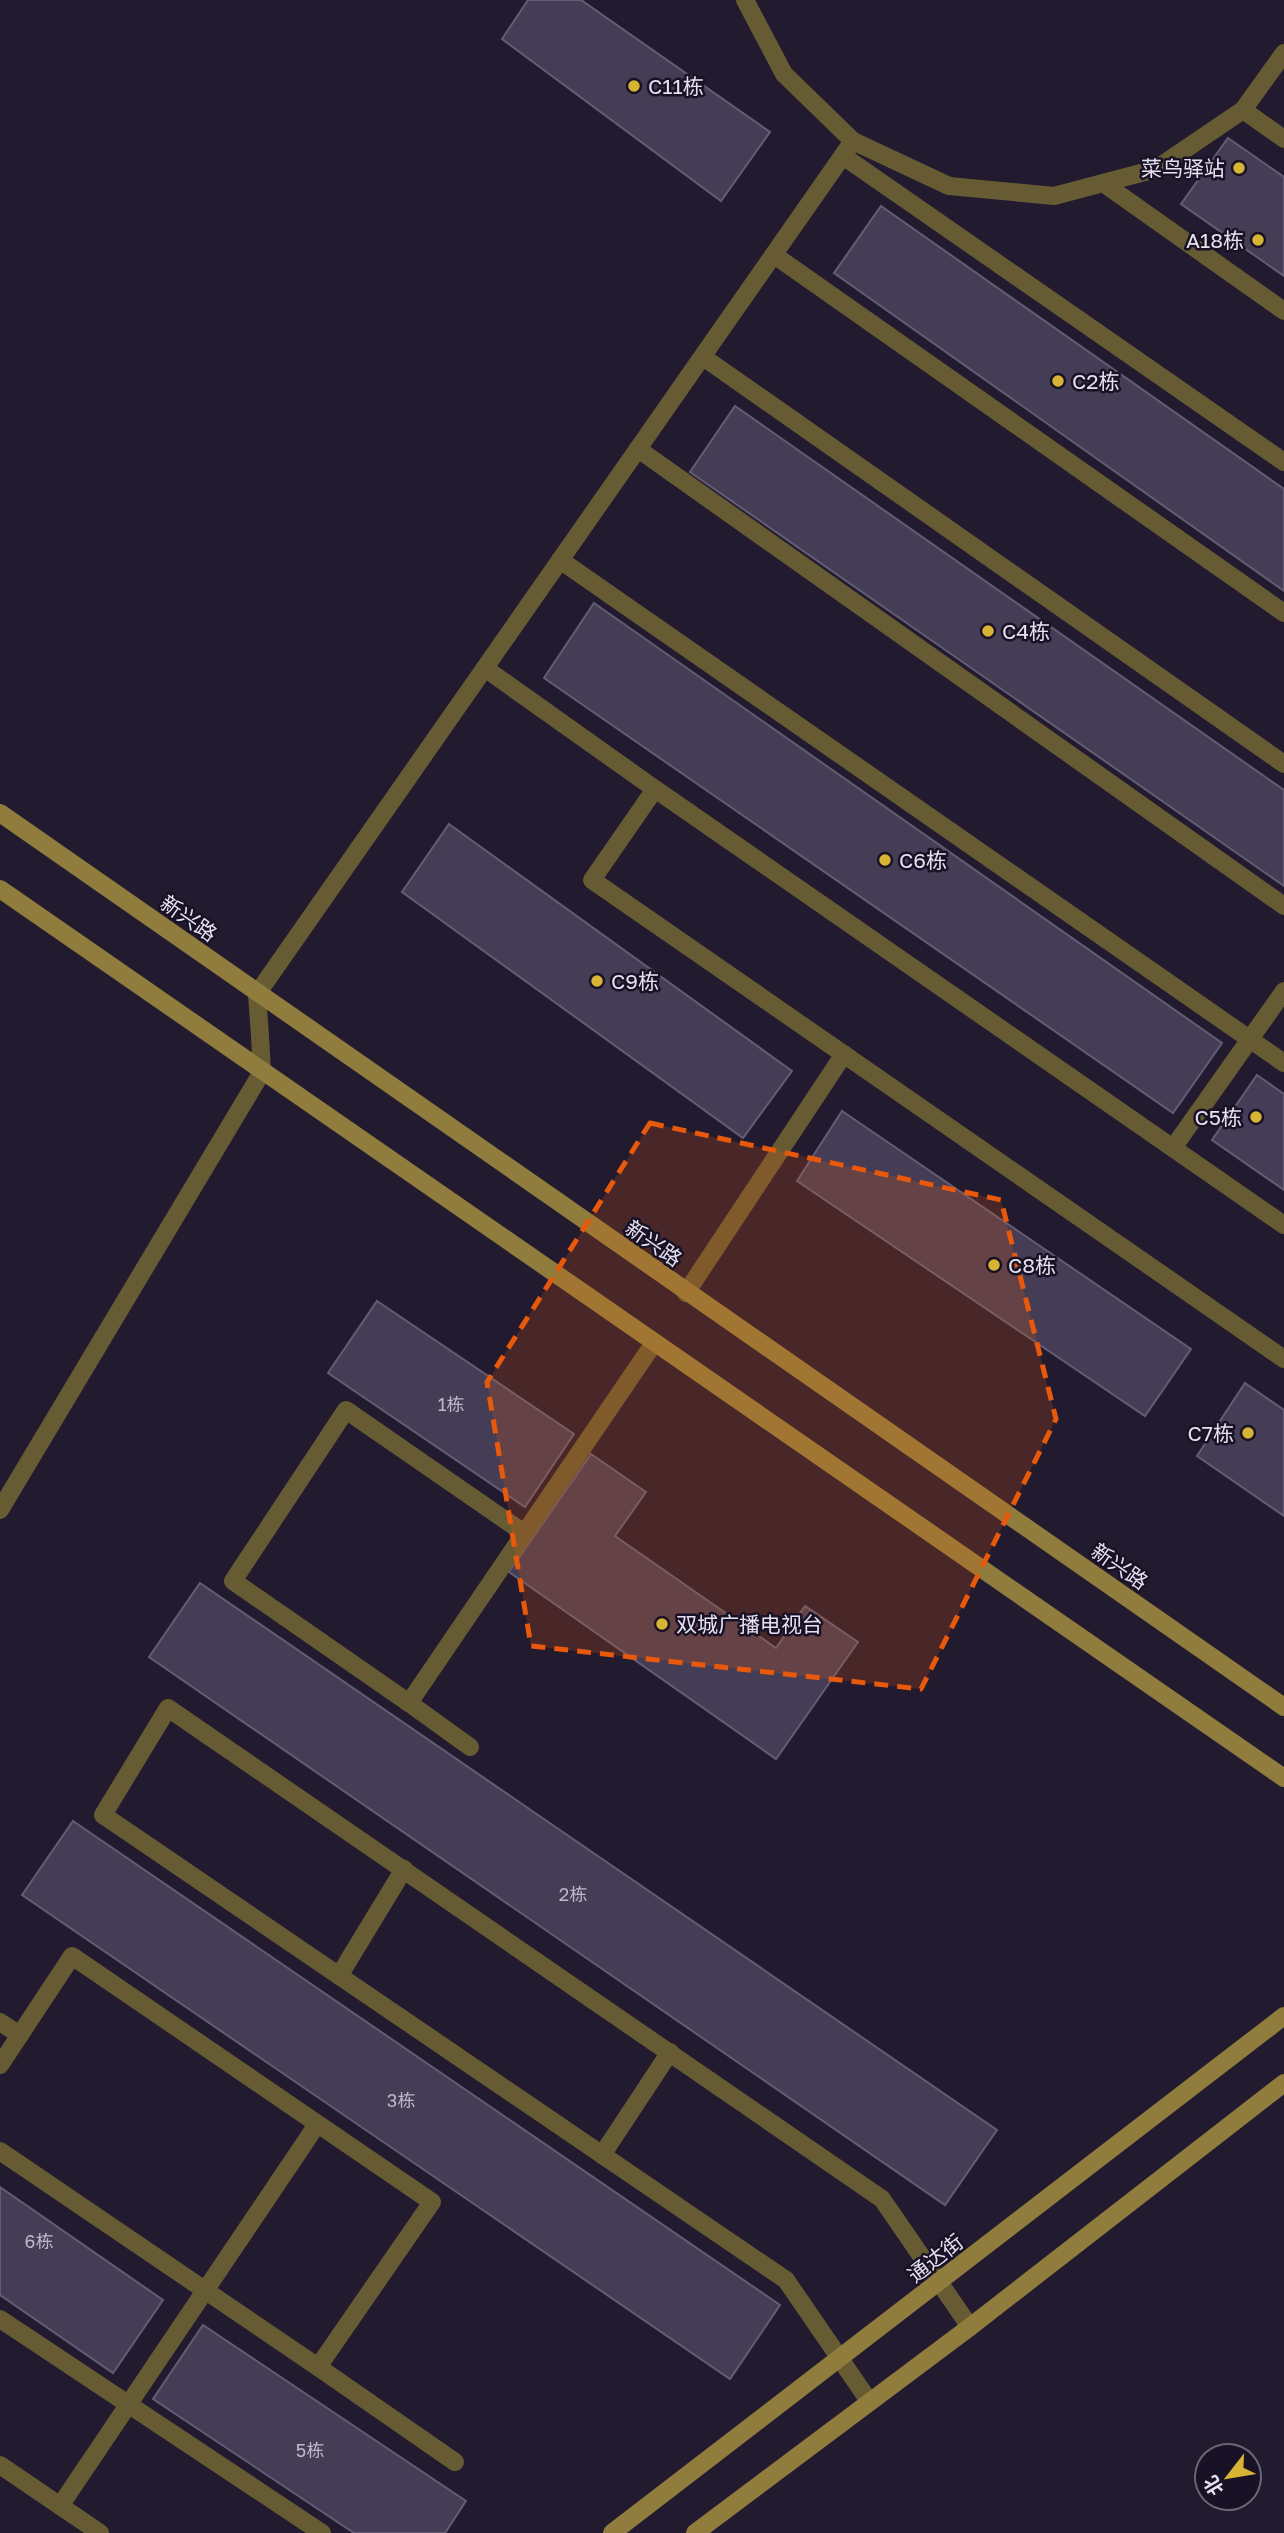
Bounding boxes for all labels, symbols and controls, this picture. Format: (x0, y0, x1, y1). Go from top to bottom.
place label: C11栋 (648, 73, 704, 99)
marker: C11栋 (626, 78, 642, 94)
place label: 菜鸟驿站 (1141, 155, 1225, 181)
marker: 菜鸟驿站 (1231, 160, 1247, 176)
place label: A18栋 (1186, 227, 1244, 253)
marker: A18栋 (1250, 232, 1266, 248)
place label: C2栋 (1072, 368, 1119, 394)
marker: C2栋 (1050, 373, 1066, 389)
place label: C4栋 (1002, 618, 1050, 644)
marker: C4栋 (980, 623, 996, 639)
place label: C6栋 (899, 847, 947, 873)
marker: C6栋 (877, 852, 893, 868)
street label: 新兴路 (156, 889, 222, 947)
place label: C9栋 (611, 968, 659, 994)
marker: C9栋 (589, 973, 605, 989)
place label: C5栋 (1195, 1104, 1242, 1130)
marker: C5栋 (1248, 1109, 1264, 1125)
street label: 新兴路 (621, 1214, 687, 1272)
place label: C8栋 (1008, 1252, 1056, 1278)
marker: C8栋 (986, 1257, 1002, 1273)
house number: 1栋 (438, 1393, 464, 1415)
place label: C7栋 (1188, 1420, 1234, 1446)
marker: C7栋 (1240, 1425, 1256, 1441)
street label: 新兴路 (1087, 1537, 1153, 1595)
place label: 双城广播电视台 (676, 1611, 823, 1637)
marker: 双城广播电视台 (654, 1616, 670, 1632)
house number: 2栋 (559, 1883, 587, 1905)
house number: 3栋 (387, 2089, 415, 2111)
street label: 通达街 (902, 2228, 968, 2288)
house number: 6栋 (25, 2230, 53, 2252)
house number: 5栋 (296, 2439, 324, 2461)
north arrow (1193, 2442, 1263, 2512)
text: 北 (1198, 2472, 1228, 2500)

